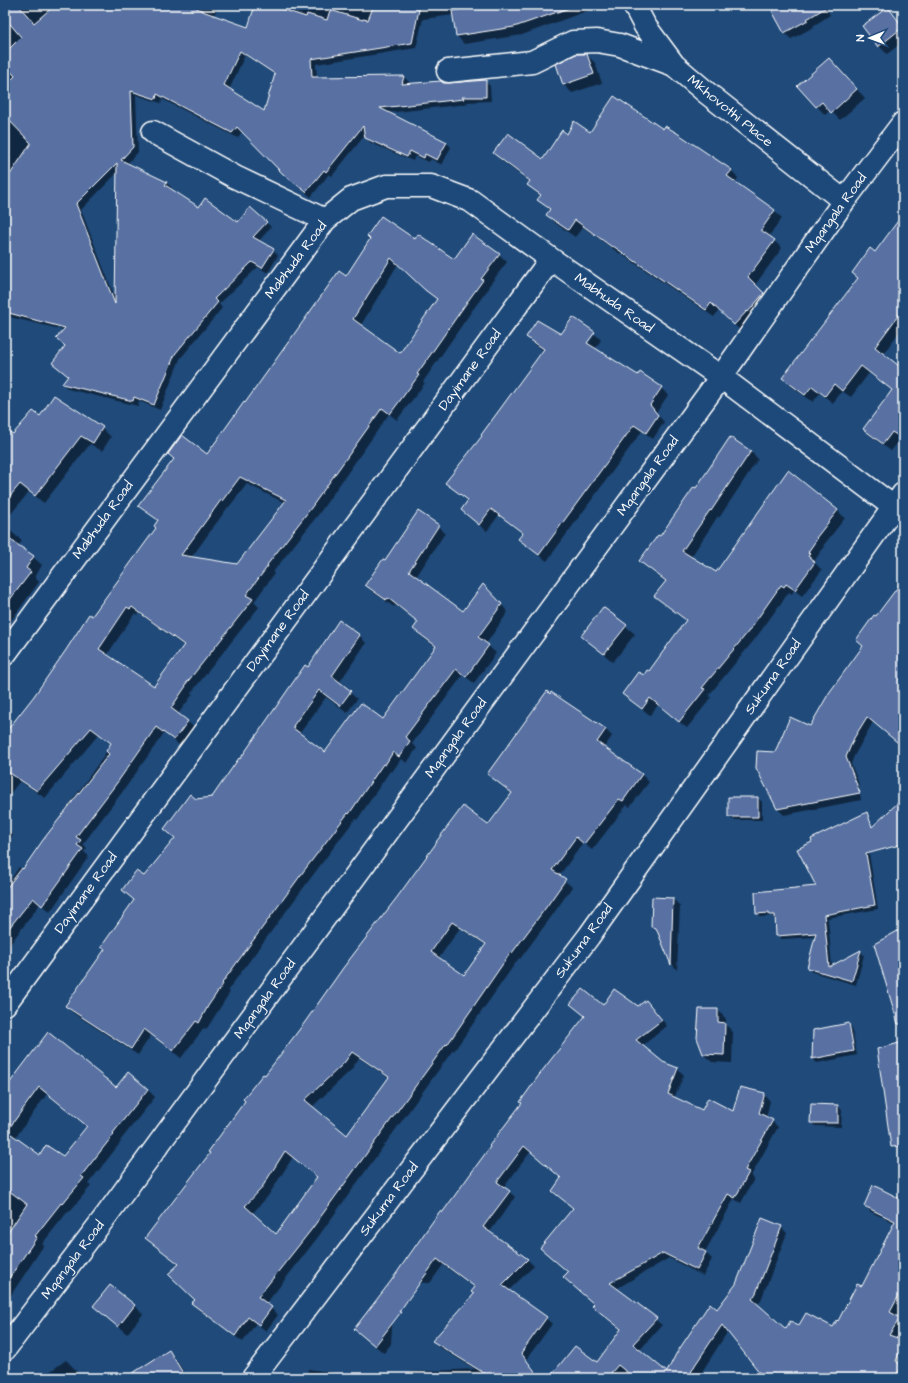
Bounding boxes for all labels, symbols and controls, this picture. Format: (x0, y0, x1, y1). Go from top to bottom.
north arrow (850, 18, 890, 58)
text: N (853, 34, 868, 42)
street label: Mkhovothi Place (683, 70, 777, 152)
street label: Mqangala Road (800, 169, 872, 257)
street label: Mabhuda Road (260, 217, 332, 303)
street label: Mabhuda Road (570, 268, 658, 338)
street label: Dayimane Road (434, 325, 506, 415)
street label: Mqangala Road (612, 432, 684, 520)
street label: Mabhuda Road (68, 477, 138, 563)
street label: Dayimane Road (242, 586, 314, 676)
street label: Sukuma Road (740, 635, 806, 719)
street label: Mqangala Road (420, 694, 492, 782)
street label: Dayimane Road (50, 848, 122, 938)
street label: Sukuma Road (550, 900, 618, 982)
street label: Mqangala Road (229, 955, 301, 1043)
street label: Sukuma Road (355, 1158, 423, 1240)
street label: Mqangala Road (37, 1216, 109, 1304)

